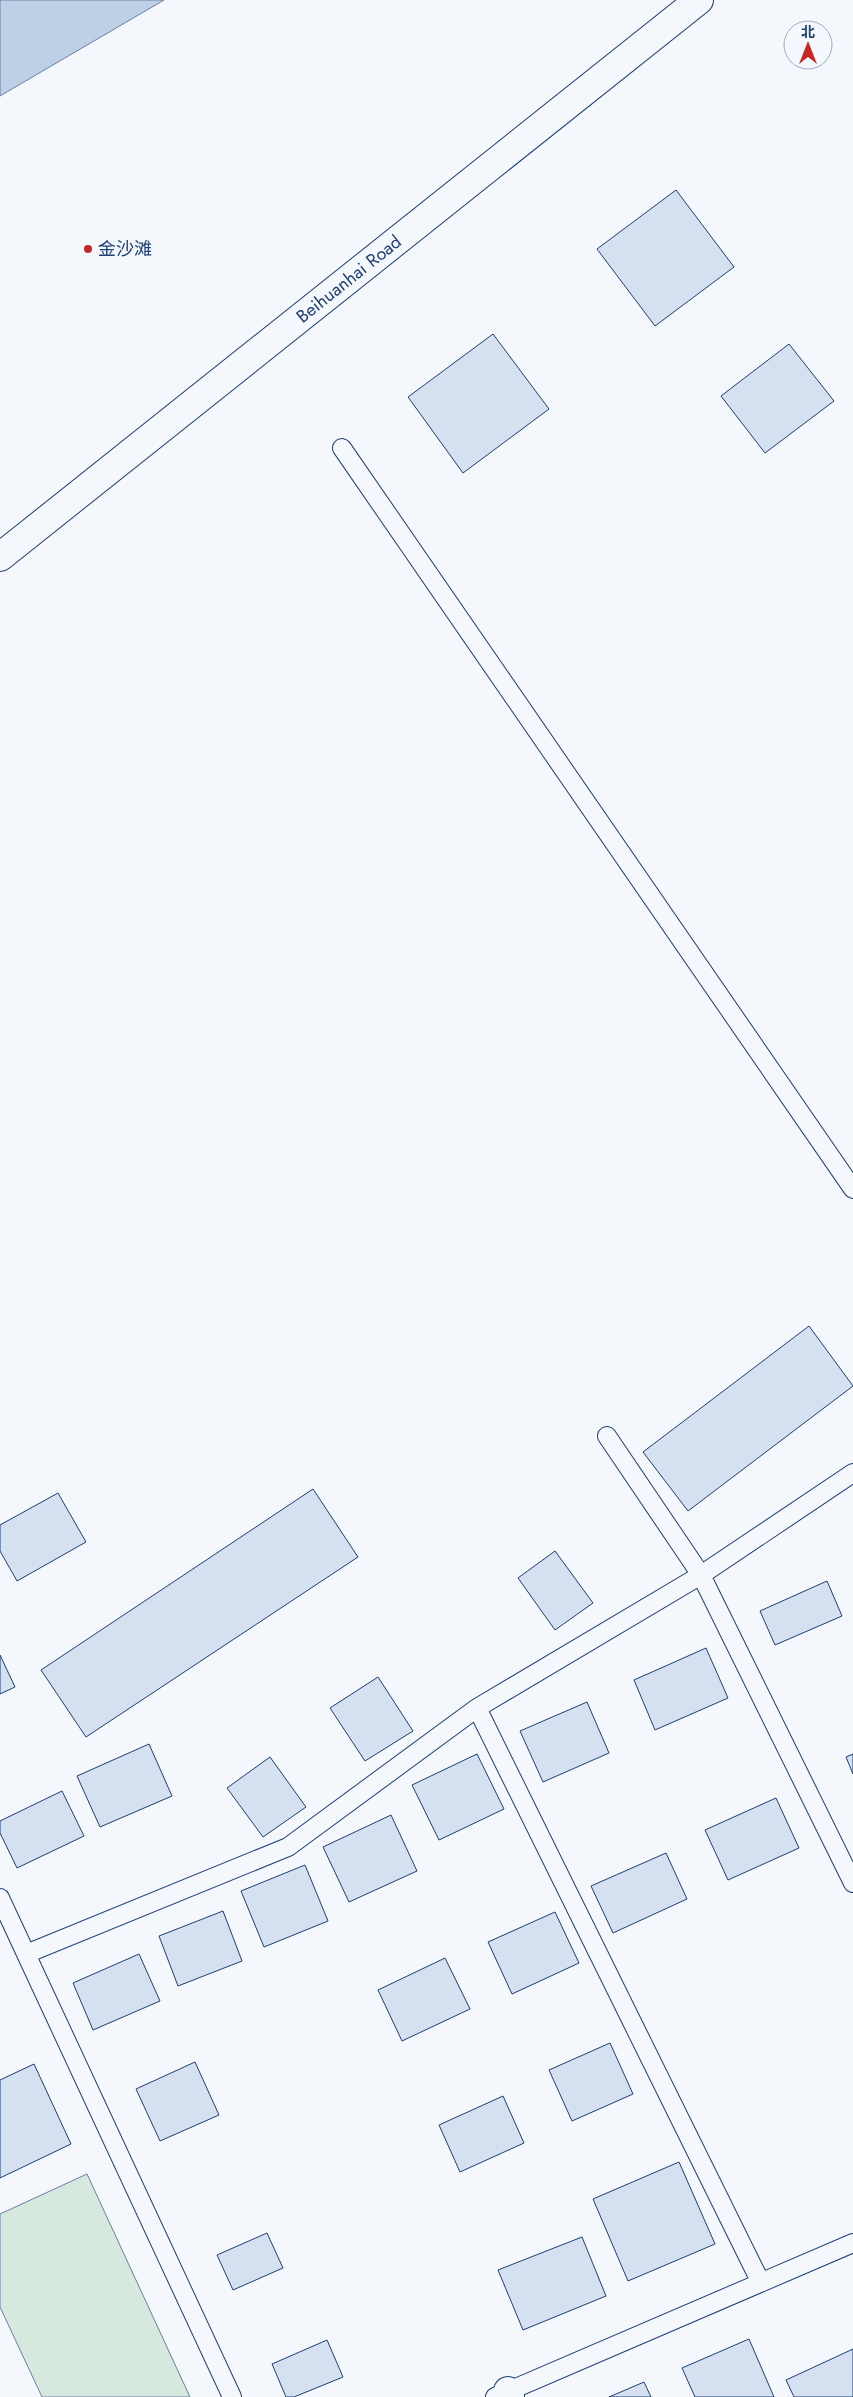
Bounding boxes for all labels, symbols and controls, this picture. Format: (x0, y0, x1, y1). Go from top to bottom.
north arrow (783, 20, 833, 70)
text: 北 (801, 22, 815, 42)
street label: Beihuanhai Road (291, 229, 407, 329)
place label: 金沙滩 (98, 236, 152, 262)
marker: 金沙滩 (82, 243, 94, 255)

